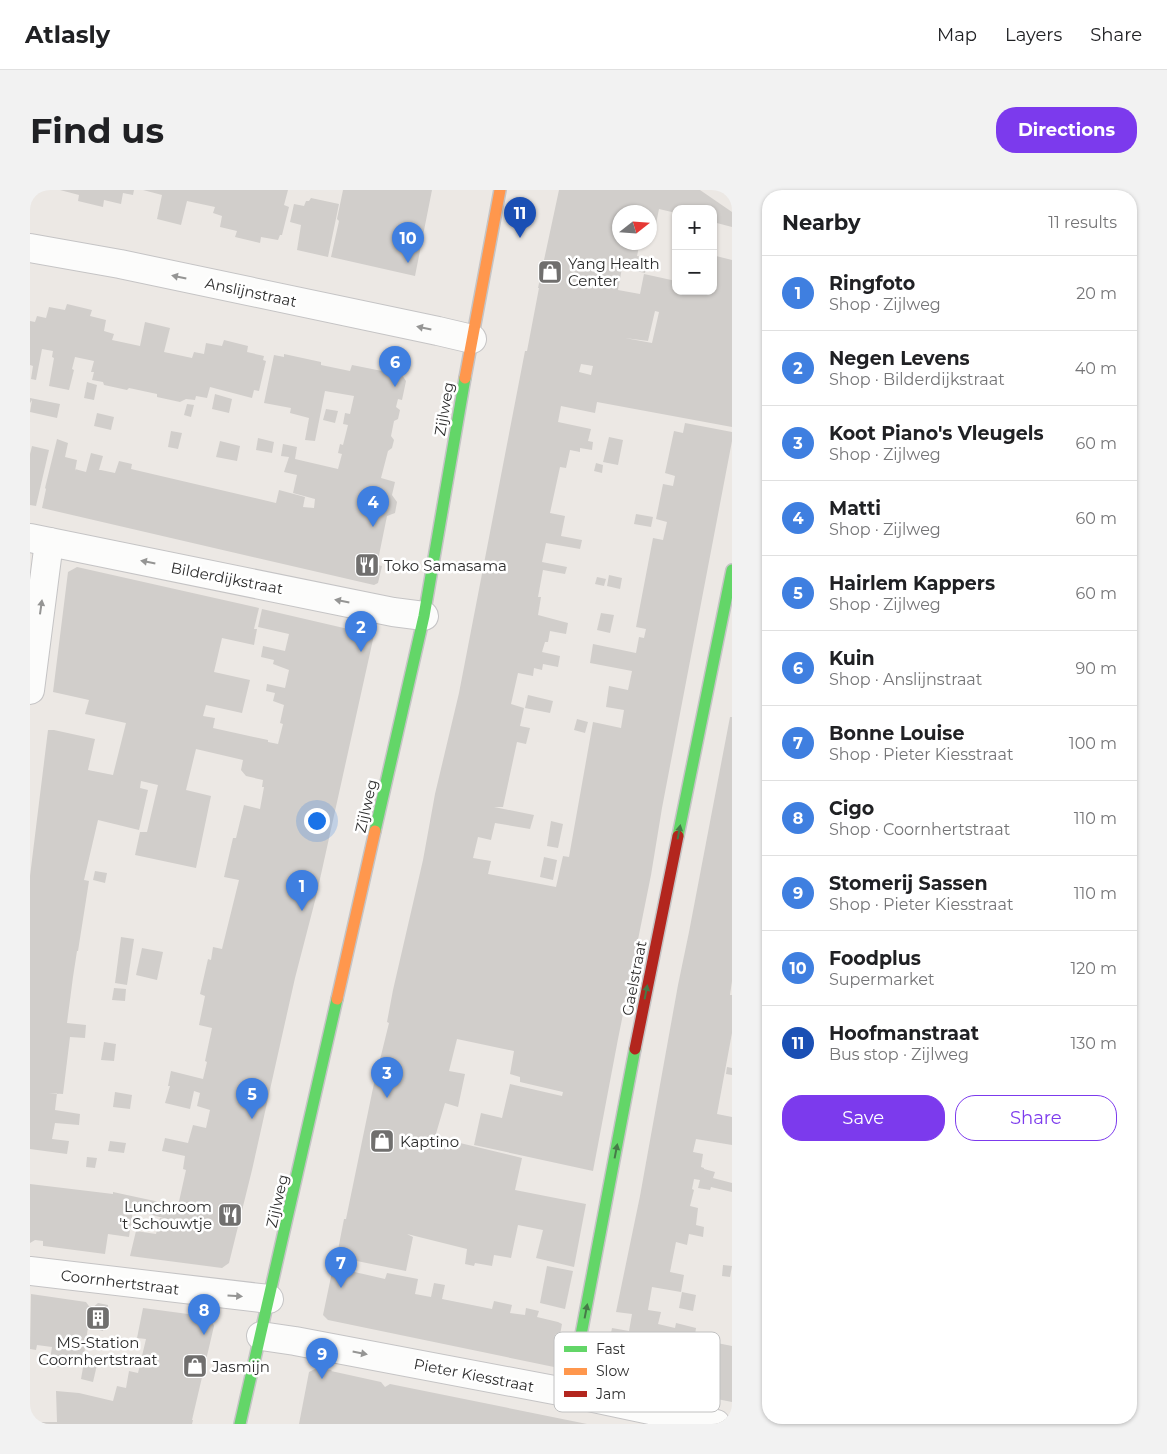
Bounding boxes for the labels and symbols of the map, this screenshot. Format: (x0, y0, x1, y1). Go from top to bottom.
pin: 11 (504, 197, 536, 238)
north arrow (612, 205, 657, 250)
pin: 10 (392, 222, 424, 263)
place label: Yang Health Center (568, 254, 660, 290)
shop icon: Yang Health Center (537, 259, 563, 285)
one-way arrow (171, 272, 187, 280)
street label: Anslijnstraat (203, 273, 299, 311)
one-way arrow (417, 324, 432, 332)
pin: 6 (379, 346, 411, 387)
street label: Zijlweg (430, 381, 458, 437)
pin: 4 (357, 486, 389, 527)
restaurant icon: Toko Samasama (354, 552, 380, 578)
place label: Toko Samasama (384, 556, 507, 575)
one-way arrow (140, 558, 156, 566)
street label: Bilderdijkstraat (169, 558, 285, 598)
one-way arrow (333, 597, 349, 605)
one-way arrow (37, 598, 45, 614)
pin: 2 (345, 611, 377, 652)
street label: Zijlweg (351, 777, 381, 835)
your location (304, 808, 330, 834)
one-way arrow (675, 825, 683, 840)
pin: 1 (286, 870, 318, 911)
street label: Gaelstraat (617, 939, 651, 1017)
one-way arrow (643, 983, 651, 999)
pin: 3 (371, 1057, 403, 1098)
pin: 5 (236, 1078, 268, 1119)
shop icon: Kaptino (369, 1128, 395, 1154)
place label: Kaptino (400, 1132, 459, 1151)
one-way arrow (612, 1143, 620, 1159)
street label: Zijlweg (262, 1172, 292, 1230)
place label: Lunchroom 't Schouwtje (119, 1197, 212, 1233)
restaurant icon: Lunchroom 't Schouwtje (217, 1202, 243, 1228)
pin: 7 (325, 1247, 357, 1288)
street label: Coornhertstraat (60, 1265, 180, 1299)
one-way arrow (227, 1292, 243, 1300)
pin: 8 (188, 1294, 220, 1335)
one-way arrow (582, 1302, 590, 1318)
building icon: MS-Station Coornhertstraat (85, 1305, 111, 1331)
legend (554, 1332, 720, 1412)
place label: MS-Station Coornhertstraat (38, 1333, 158, 1369)
pin: 9 (306, 1338, 338, 1379)
text: Fast (596, 1340, 626, 1358)
one-way arrow (353, 1350, 369, 1358)
shop icon: Jasmijn (182, 1353, 208, 1379)
street label: Pieter Kiesstraat (412, 1354, 536, 1396)
place label: Jasmijn (211, 1357, 270, 1376)
text: Slow (596, 1362, 630, 1380)
text: Jam (595, 1385, 626, 1403)

